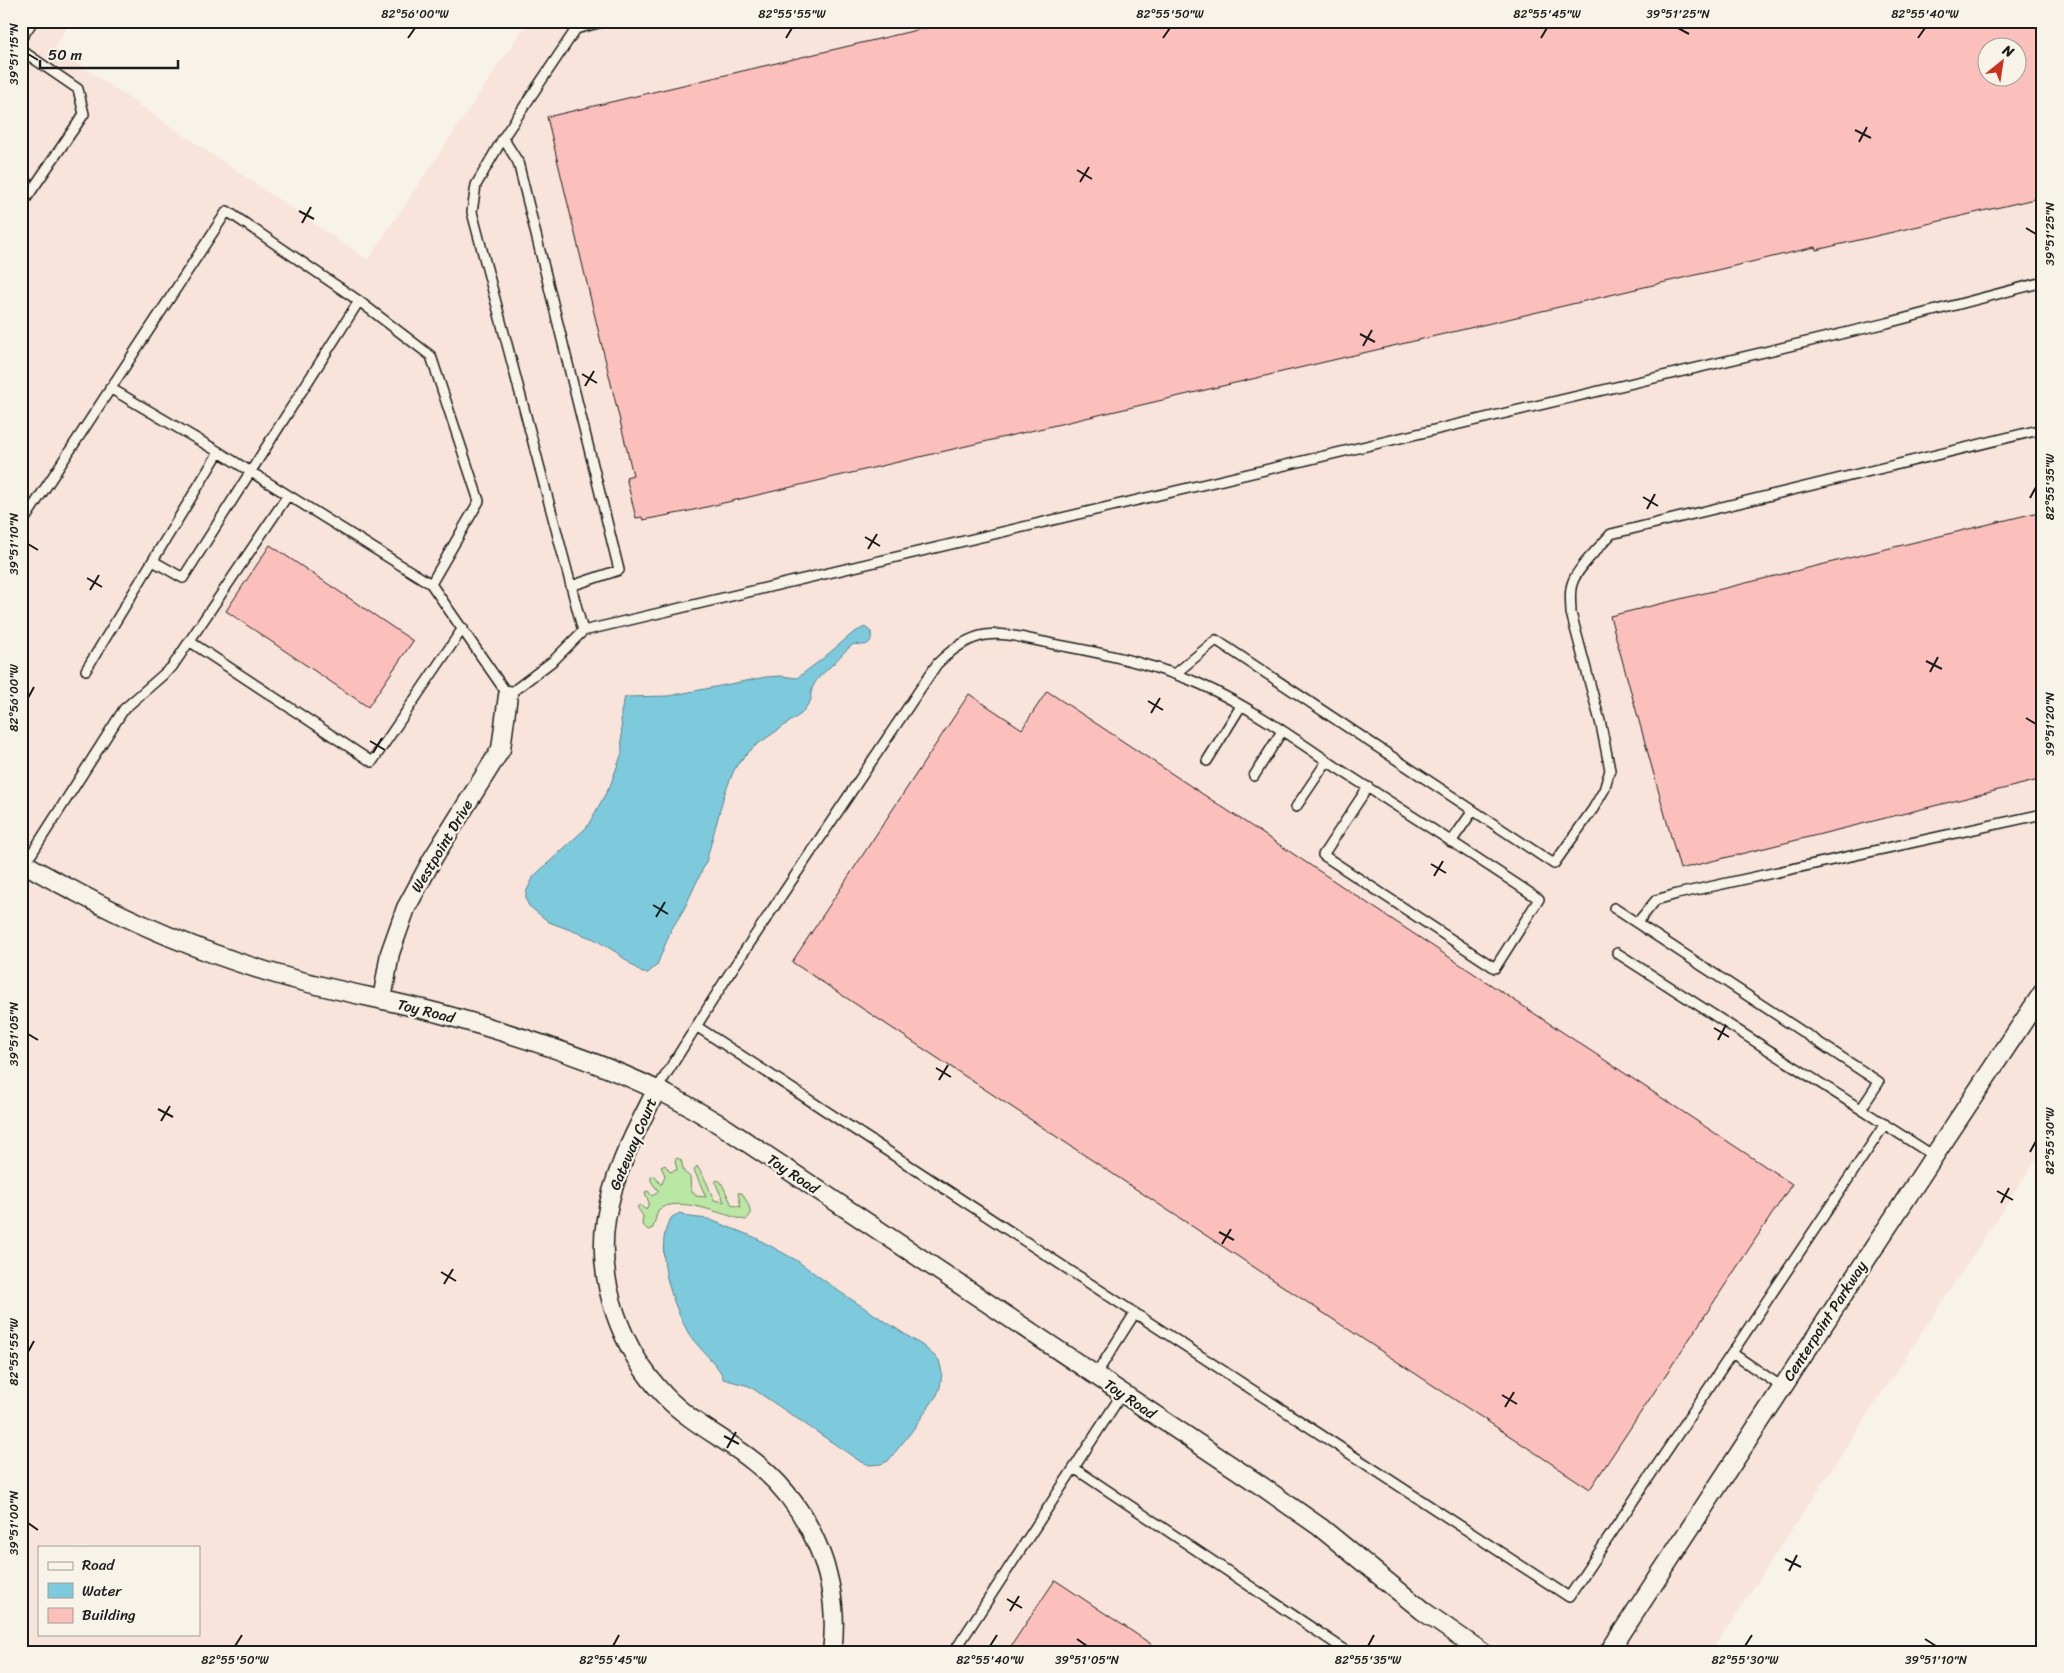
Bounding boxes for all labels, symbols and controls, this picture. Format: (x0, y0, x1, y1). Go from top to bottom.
text: 82°56'00"W (381, 3, 449, 25)
text: 82°55'55"W (758, 3, 826, 25)
text: 82°55'50"W (1136, 3, 1205, 25)
text: 82°55'45"W (1513, 3, 1581, 25)
text: 39°51'25"N (1646, 3, 1710, 25)
text: 82°55'40"W (1891, 3, 1960, 25)
text: 39°51'15"N (3, 22, 25, 85)
text: N (1997, 37, 2019, 65)
scale bar (40, 38, 178, 70)
north arrow (1976, 38, 2026, 88)
text: 50 m (48, 42, 83, 68)
text: 39°51'25"N (2039, 202, 2061, 266)
text: 82°55'35"W (2039, 453, 2061, 520)
text: 39°51'10"N (3, 512, 25, 575)
text: 82°56'00"W (3, 664, 25, 732)
text: 39°51'20"N (2039, 691, 2061, 756)
street label: Westpoint Drive (404, 794, 480, 898)
street label: Toy Road (394, 991, 459, 1031)
text: 39°51'05"N (3, 1001, 25, 1066)
street label: Gateway Court (602, 1093, 664, 1194)
text: 82°55'30"W (2039, 1107, 2061, 1174)
street label: Toy Road (761, 1147, 825, 1202)
street label: Centerpoint Parkway (1776, 1255, 1874, 1387)
text: 82°55'55"W (3, 1318, 25, 1386)
street label: Toy Road (1098, 1372, 1162, 1427)
text: 39°51'00"N (3, 1490, 25, 1555)
legend (38, 1546, 200, 1636)
text: Road (82, 1552, 115, 1578)
text: Water (82, 1578, 122, 1604)
text: Building (82, 1602, 136, 1628)
text: 82°55'50"W (201, 1649, 270, 1671)
text: 82°55'45"W (579, 1649, 647, 1671)
text: 82°55'40"W (956, 1649, 1025, 1671)
text: 39°51'05"N (1055, 1649, 1120, 1671)
text: 82°55'35"W (1335, 1649, 1402, 1671)
text: 82°55'30"W (1712, 1649, 1779, 1671)
text: 39°51'10"N (1905, 1649, 1968, 1671)

